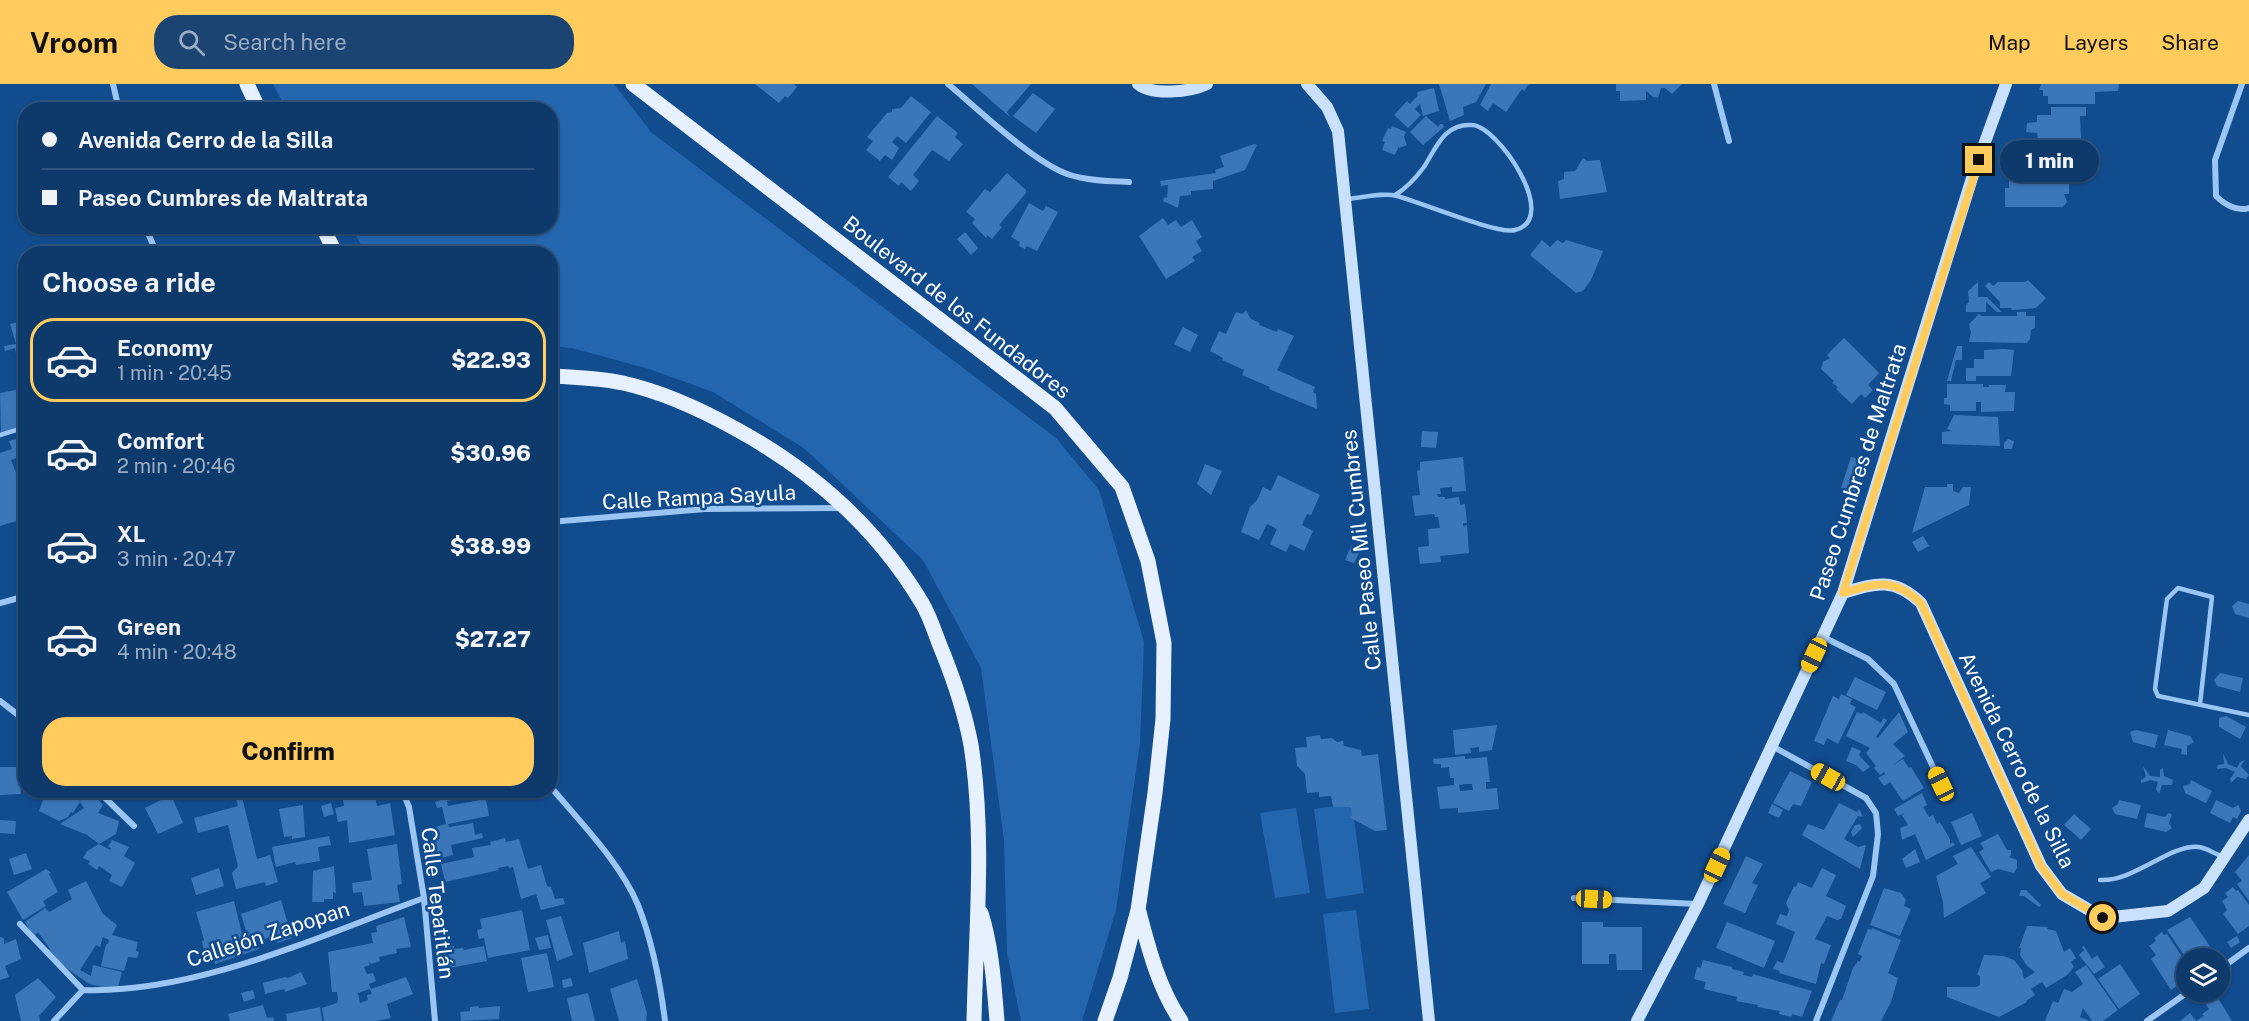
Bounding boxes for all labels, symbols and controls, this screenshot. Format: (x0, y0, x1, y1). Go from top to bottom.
search box (154, 15, 574, 69)
text: Vroom (30, 26, 118, 59)
icon: search (175, 26, 208, 59)
text: Search here (223, 29, 347, 55)
text: Map (1988, 30, 2031, 55)
text: Layers (2064, 30, 2128, 55)
text: Share (2161, 30, 2219, 55)
text: Avenida Cerro de la Silla (78, 127, 333, 153)
callout: 1 min (2000, 139, 2099, 181)
route end (1965, 146, 1992, 173)
text: 1 min (2025, 149, 2074, 173)
text: Paseo Cumbres de Maltrata (78, 185, 368, 211)
street label: Boulevard de los Fundadores (838, 210, 1076, 404)
text: Choose a ride (42, 266, 216, 298)
icon: car (45, 333, 99, 387)
text: Economy (117, 335, 213, 361)
street label: Paseo Cumbres de Maltrata (1805, 340, 1911, 604)
text: $22.93 (451, 347, 531, 373)
text: 1 min · 20:45 (117, 361, 232, 385)
icon: car (45, 426, 99, 480)
text: Comfort (117, 428, 204, 454)
street label: Calle Paseo Mil Cumbres (1336, 428, 1386, 672)
text: $30.96 (450, 440, 531, 466)
text: 2 min · 20:46 (117, 454, 235, 478)
street label: Calle Rampa Sayula (601, 479, 797, 515)
icon: car (45, 519, 99, 573)
text: XL (117, 521, 145, 547)
text: $38.99 (450, 533, 531, 559)
text: 3 min · 20:47 (117, 547, 236, 571)
icon: car (45, 612, 99, 666)
text: Green (117, 614, 181, 640)
text: $27.27 (455, 626, 531, 652)
car (1798, 635, 1830, 675)
text: 4 min · 20:48 (117, 640, 237, 664)
street label: Avenida Cerro de la Silla (1954, 648, 2080, 872)
button: Confirm (42, 717, 534, 786)
car (1808, 760, 1848, 794)
car (1925, 764, 1957, 804)
street label: Calle Tepatitlán (416, 826, 460, 980)
car (1701, 845, 1733, 885)
car (1576, 889, 1612, 909)
street label: Callejón Zapopan (183, 896, 353, 972)
route start (2089, 904, 2116, 931)
map controls (2176, 948, 2230, 1002)
button: layers (2176, 948, 2230, 1002)

